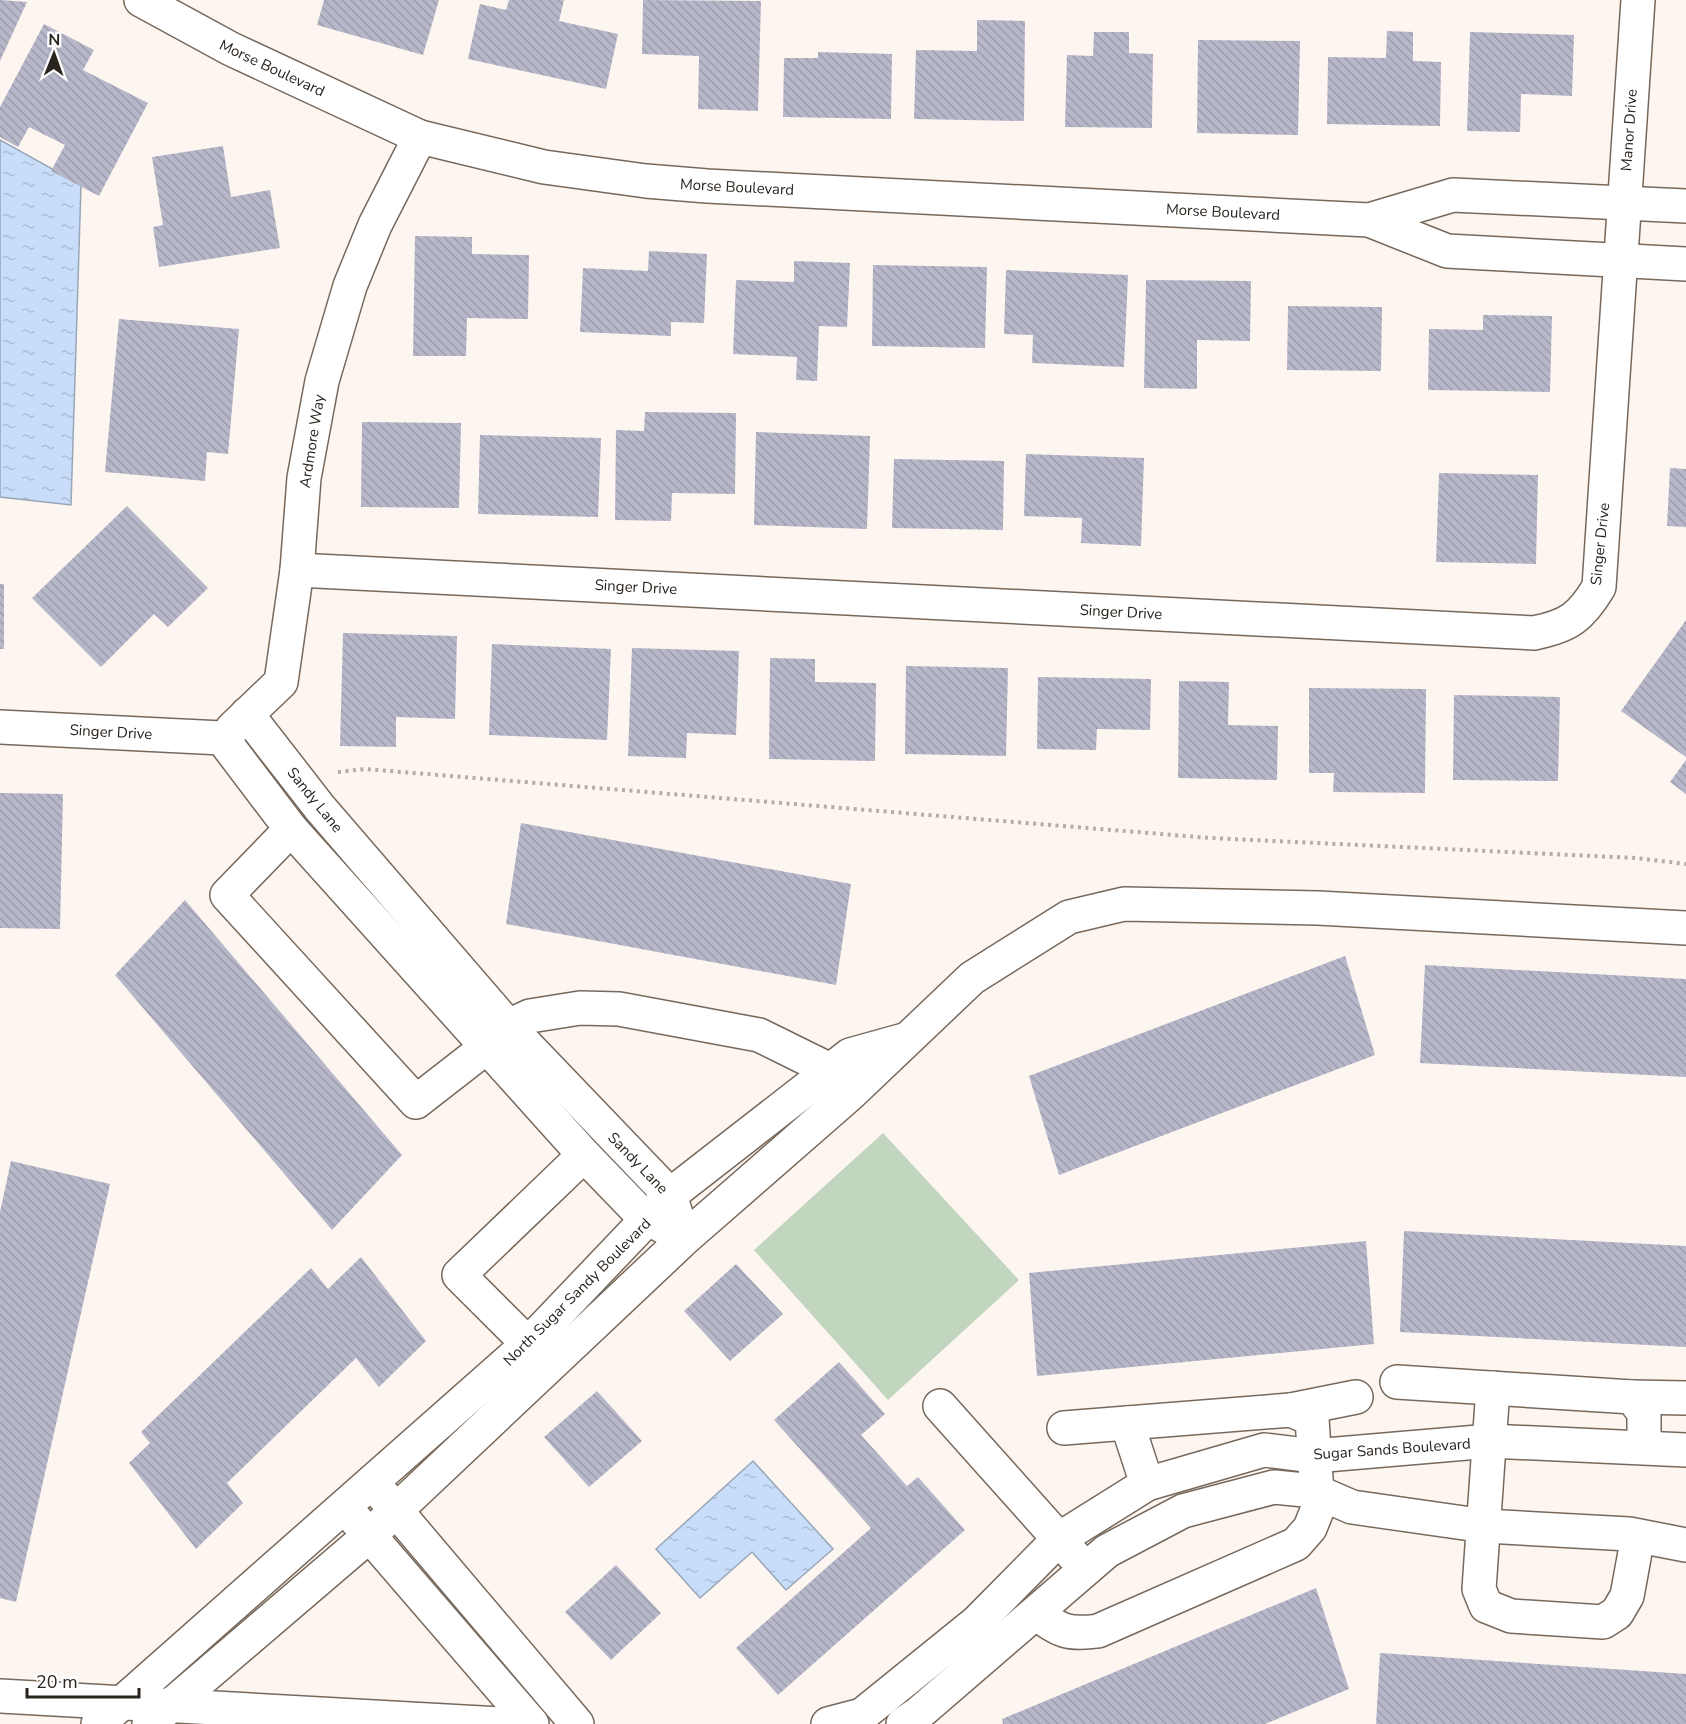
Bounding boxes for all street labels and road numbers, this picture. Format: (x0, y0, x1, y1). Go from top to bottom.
street label: Morse Boulevard (216, 35, 328, 101)
street label: Manor Drive (1616, 88, 1642, 172)
street label: Morse Boulevard (679, 174, 795, 200)
street label: Morse Boulevard (1165, 199, 1281, 225)
street label: Ardmore Way (295, 392, 329, 489)
street label: Singer Drive (1586, 502, 1614, 586)
street label: Singer Drive (594, 575, 678, 599)
street label: Singer Drive (1079, 600, 1163, 624)
street label: Singer Drive (69, 720, 153, 744)
street label: Sandy Lane (282, 763, 348, 837)
street label: Sandy Lane (604, 1128, 673, 1198)
street label: North Sugar Sandy Boulevard (499, 1214, 655, 1370)
street label: Sugar Sands Boulevard (1313, 1434, 1471, 1464)

